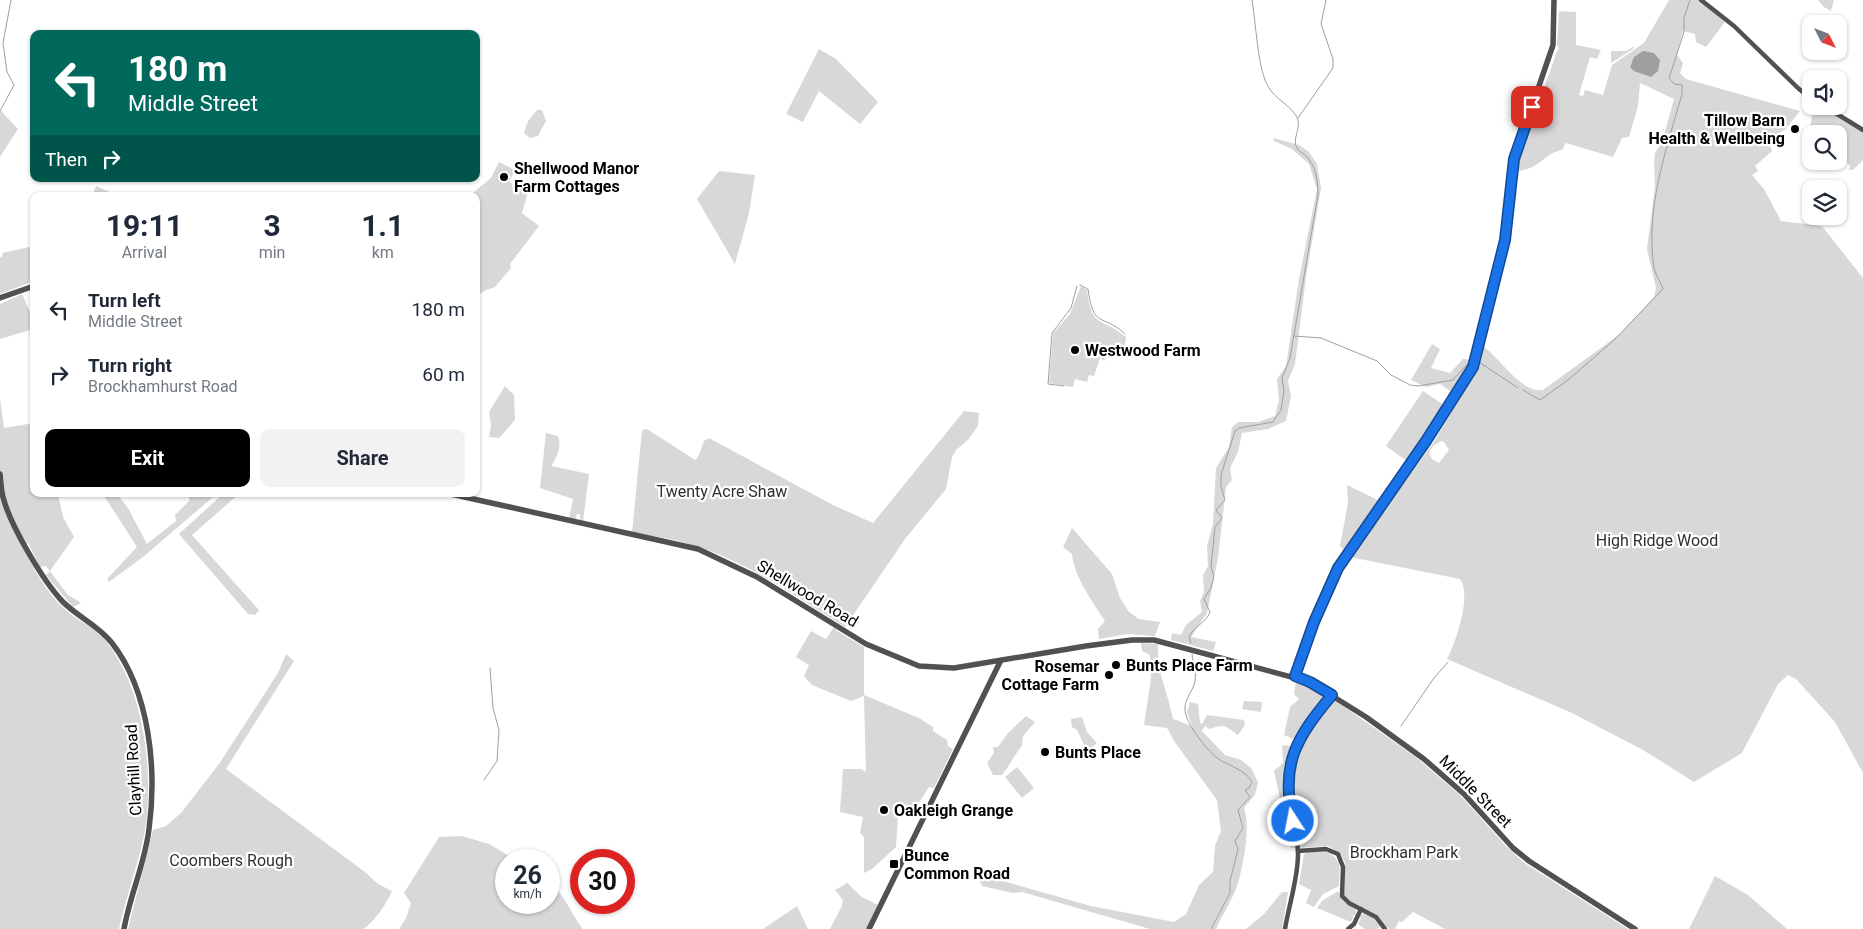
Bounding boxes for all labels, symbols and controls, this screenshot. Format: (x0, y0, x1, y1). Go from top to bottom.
north arrow (1802, 15, 1848, 60)
map controls (1802, 15, 1847, 225)
text: 180 m (128, 49, 227, 90)
icon: left (45, 50, 110, 115)
button: sound (1802, 70, 1847, 115)
pin (1511, 86, 1553, 128)
text: Middle Street (128, 91, 258, 116)
icon: arrive (1518, 93, 1546, 121)
place label: Tillow Barn Health & Wellbeing (1649, 111, 1785, 148)
marker: Tillow Barn Health & Wellbeing (1789, 123, 1801, 135)
button: search (1802, 125, 1847, 170)
icon: right (97, 145, 125, 173)
text: Then (45, 148, 87, 171)
place label: Shellwood Manor Farm Cottages (514, 159, 639, 196)
marker: Shellwood Manor Farm Cottages (498, 171, 510, 183)
button: layers (1802, 180, 1847, 225)
text: 19:11 (106, 208, 183, 243)
text: 3 (263, 208, 281, 243)
text: 1.1 (361, 208, 404, 243)
text: Arrival (122, 243, 167, 262)
text: min (259, 243, 285, 262)
text: km (372, 243, 394, 262)
text: Turn left (88, 289, 161, 312)
icon: left (45, 296, 73, 324)
text: 180 m (412, 298, 465, 321)
text: Middle Street (88, 312, 182, 331)
place label: Westwood Farm (1085, 341, 1201, 360)
marker: Westwood Farm (1069, 344, 1081, 356)
text: Turn right (88, 354, 172, 377)
icon: right (45, 361, 73, 389)
text: 60 m (422, 363, 465, 386)
text: Brockhamhurst Road (88, 377, 238, 396)
button: Exit (45, 429, 250, 487)
button: Share (260, 429, 465, 487)
park label: Twenty Acre Shaw (657, 482, 787, 501)
park label: High Ridge Wood (1596, 531, 1718, 550)
street label: Shellwood Road (754, 556, 862, 631)
place label: Bunts Place Farm (1126, 656, 1253, 675)
place label: Rosemar Cottage Farm (1002, 657, 1099, 694)
marker: Bunts Place Farm (1110, 659, 1122, 671)
marker: Rosemar Cottage Farm (1103, 669, 1115, 681)
street label: Clayhill Road (122, 724, 145, 816)
place label: Bunts Place (1055, 743, 1141, 762)
marker: Bunts Place (1039, 746, 1051, 758)
street label: Middle Street (1436, 751, 1516, 831)
position arrow (1266, 794, 1318, 846)
place label: Oakleigh Grange (894, 801, 1014, 820)
marker: Oakleigh Grange (878, 804, 890, 816)
park label: Brockham Park (1350, 843, 1459, 862)
place label: Bunce Common Road (904, 846, 1010, 883)
speed limit sign: 30 (570, 849, 635, 914)
park label: Coombers Rough (169, 851, 293, 870)
marker: Bunce Common Road (888, 858, 900, 870)
text: 26 (513, 861, 542, 890)
text: km/h (513, 887, 542, 901)

